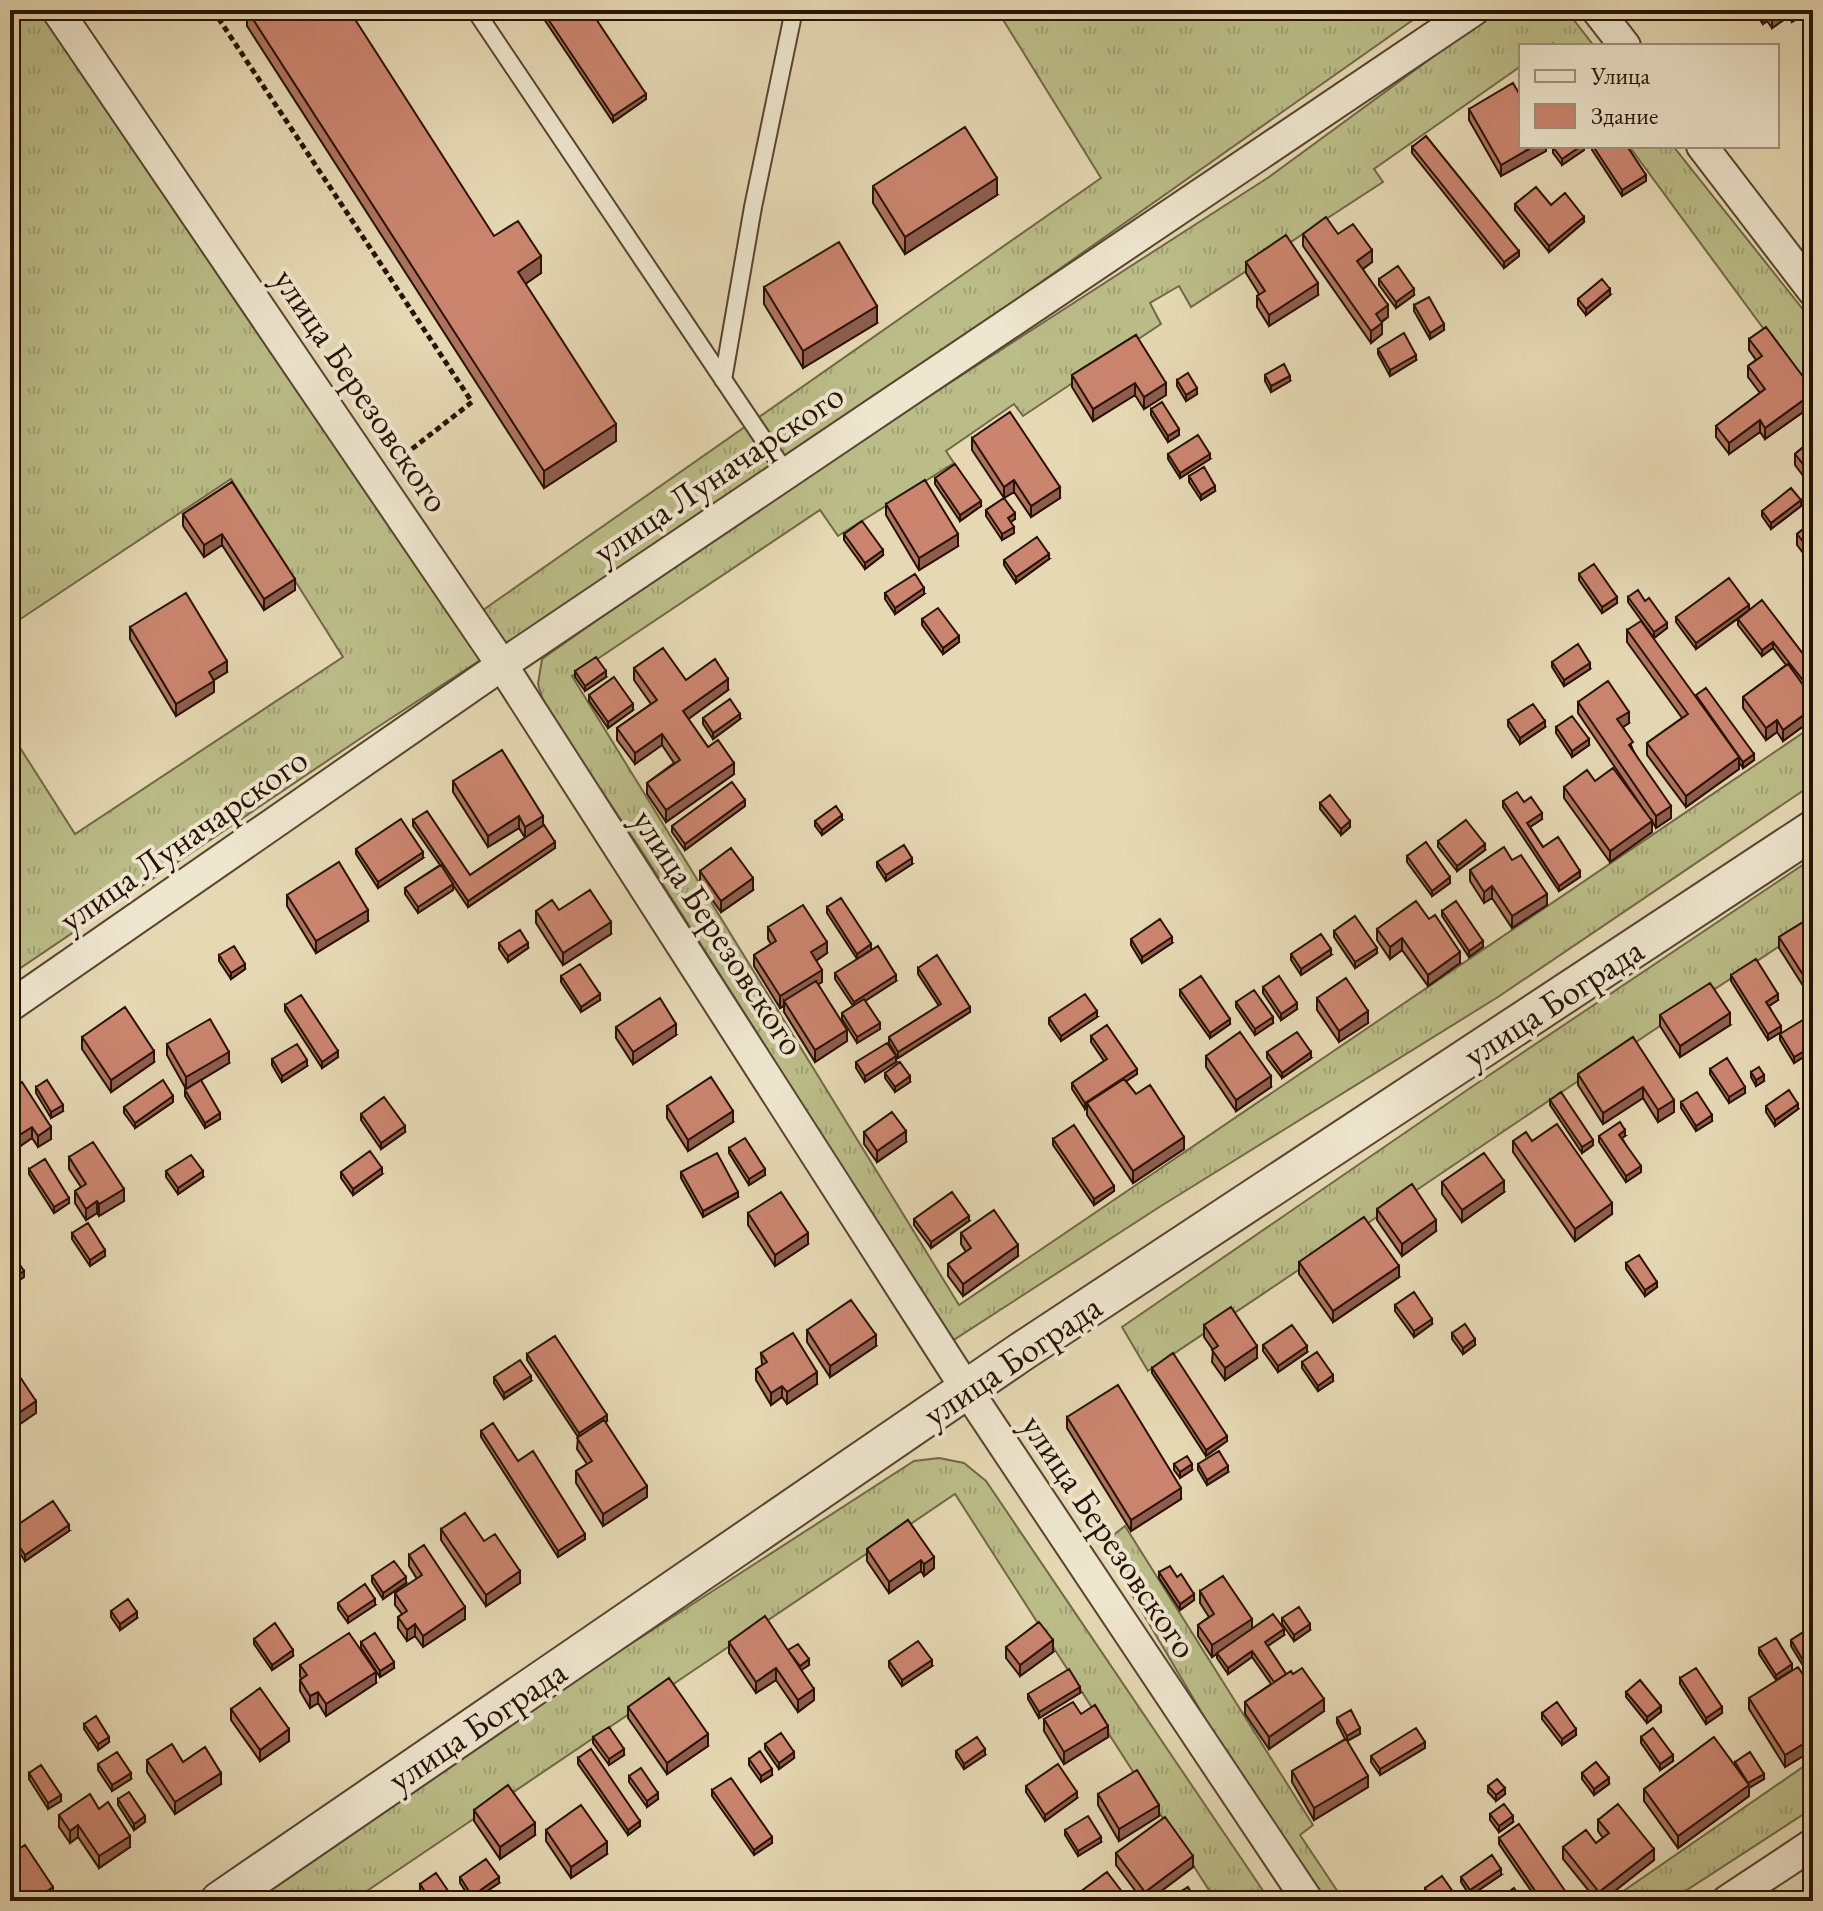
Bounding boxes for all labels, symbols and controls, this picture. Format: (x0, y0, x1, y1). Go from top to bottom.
legend (1519, 44, 1779, 148)
text: Улица (1590, 60, 1650, 91)
text: Здание (1591, 100, 1658, 131)
street label: улица Березовского (263, 259, 461, 521)
street label: улица Луначарского (583, 372, 853, 574)
street label: улица Луначарского (49, 736, 317, 942)
street label: улица Березовского (622, 800, 816, 1064)
street label: улица Бограда (1454, 926, 1653, 1078)
street label: улица Бограда (913, 1283, 1111, 1437)
street label: улица Березовского (1011, 1405, 1209, 1667)
street label: улица Бограда (378, 1648, 576, 1802)

